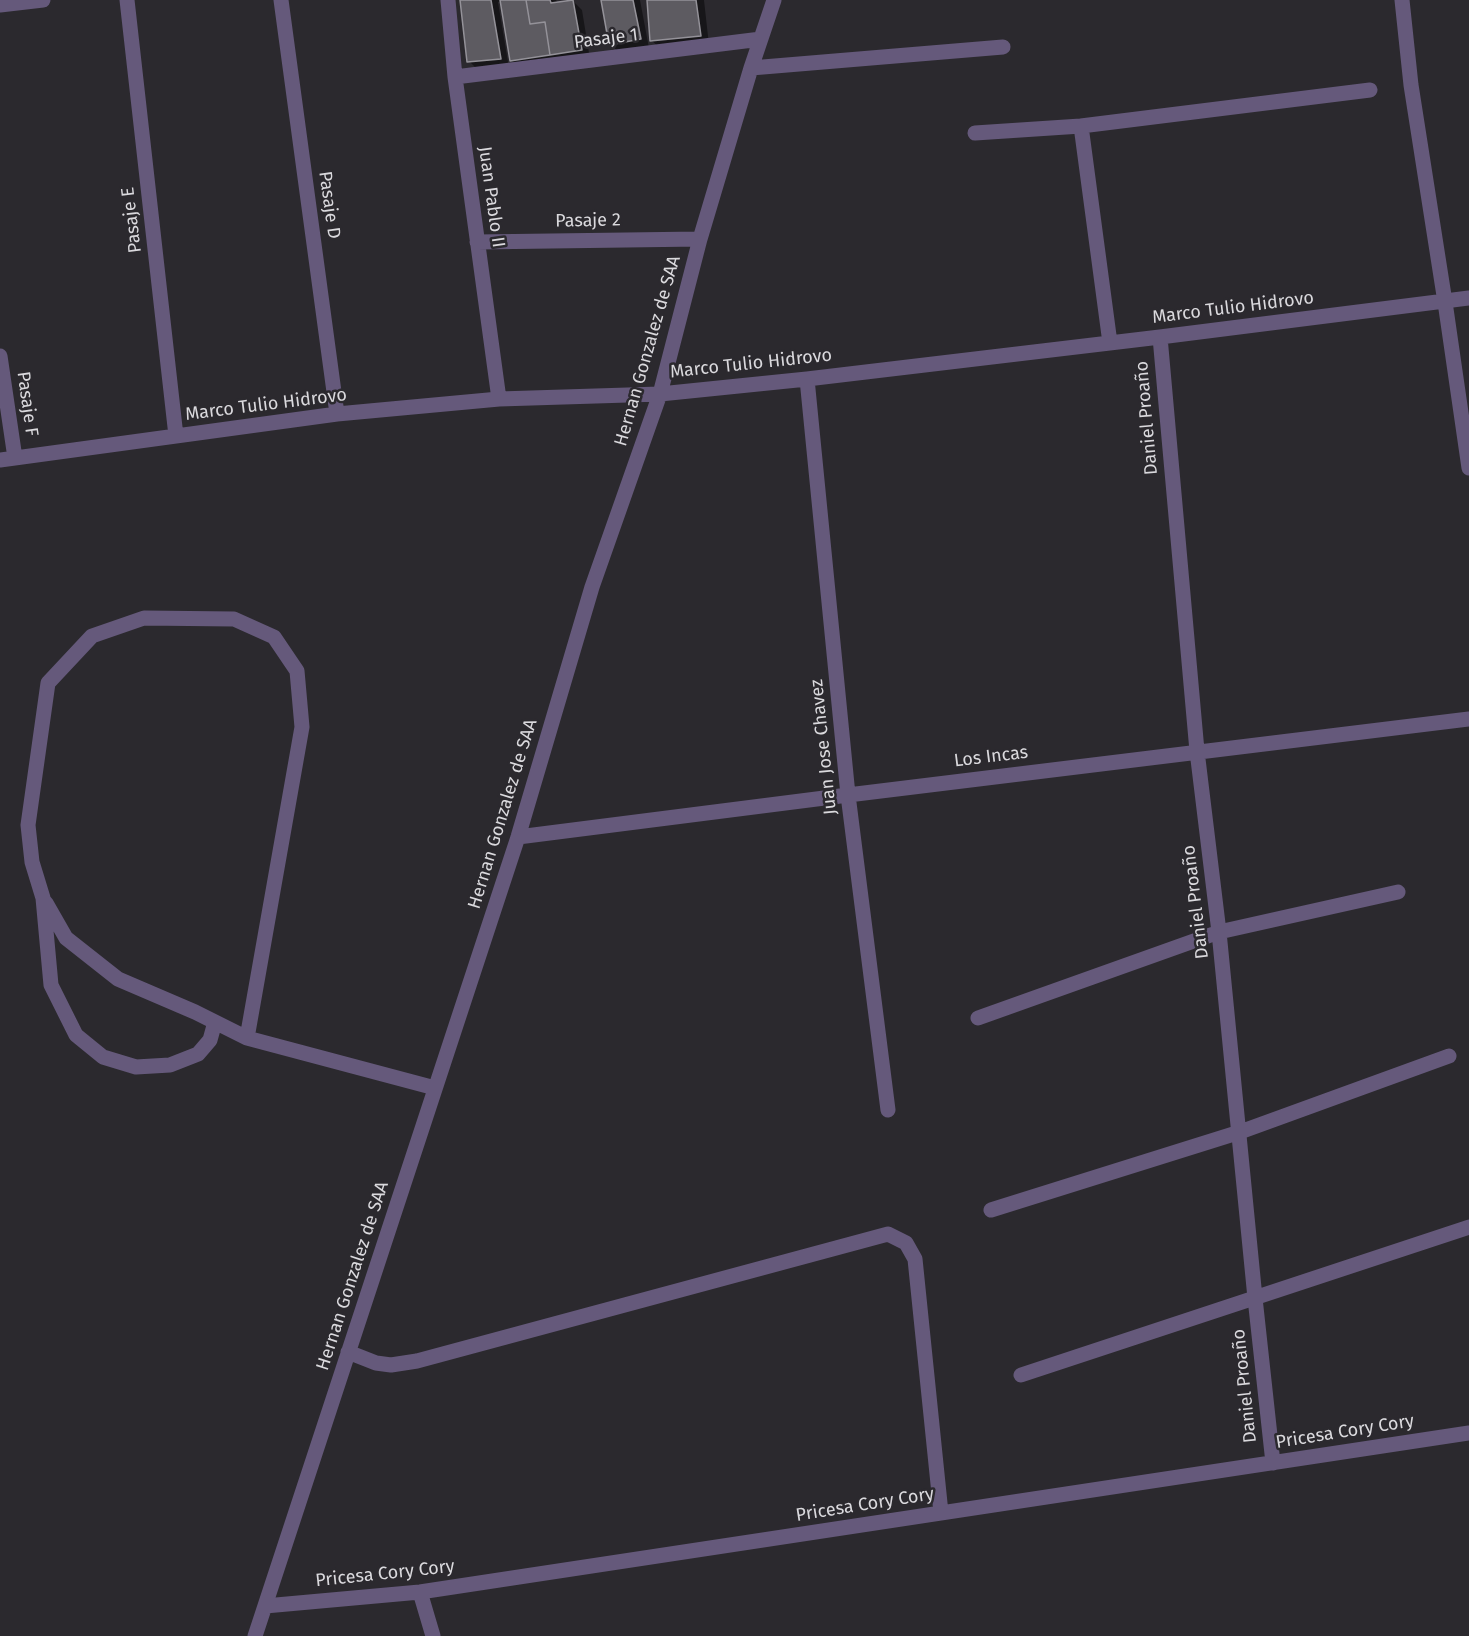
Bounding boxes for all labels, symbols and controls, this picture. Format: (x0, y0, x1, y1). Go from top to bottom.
street label: Pasaje 1 (573, 24, 639, 54)
street label: Juan Pablo II (473, 145, 509, 249)
street label: Pasaje D (314, 170, 344, 240)
street label: Pasaje E (117, 186, 147, 254)
street label: Pasaje 2 (555, 210, 621, 232)
street label: Hernan Gonzalez de SAA (610, 253, 686, 449)
street label: Marco Tulio Hidrovo (1151, 287, 1315, 329)
street label: Marco Tulio Hidrovo (669, 345, 833, 383)
street label: Daniel Proaño (1131, 360, 1163, 476)
street label: Pasaje F (12, 370, 42, 438)
street label: Marco Tulio Hidrovo (184, 384, 348, 426)
street label: Juan Jose Chavez (806, 678, 842, 816)
street label: Hernan Gonzalez de SAA (464, 716, 542, 912)
street label: Los Incas (953, 742, 1029, 772)
street label: Daniel Proaño (1178, 844, 1214, 960)
street label: Hernan Gonzalez de SAA (312, 1179, 394, 1373)
street label: Daniel Proaño (1228, 1328, 1262, 1444)
street label: Pricesa Cory Cory (1274, 1410, 1416, 1454)
street label: Pricesa Cory Cory (794, 1483, 936, 1527)
street label: Pricesa Cory Cory (314, 1556, 456, 1592)

